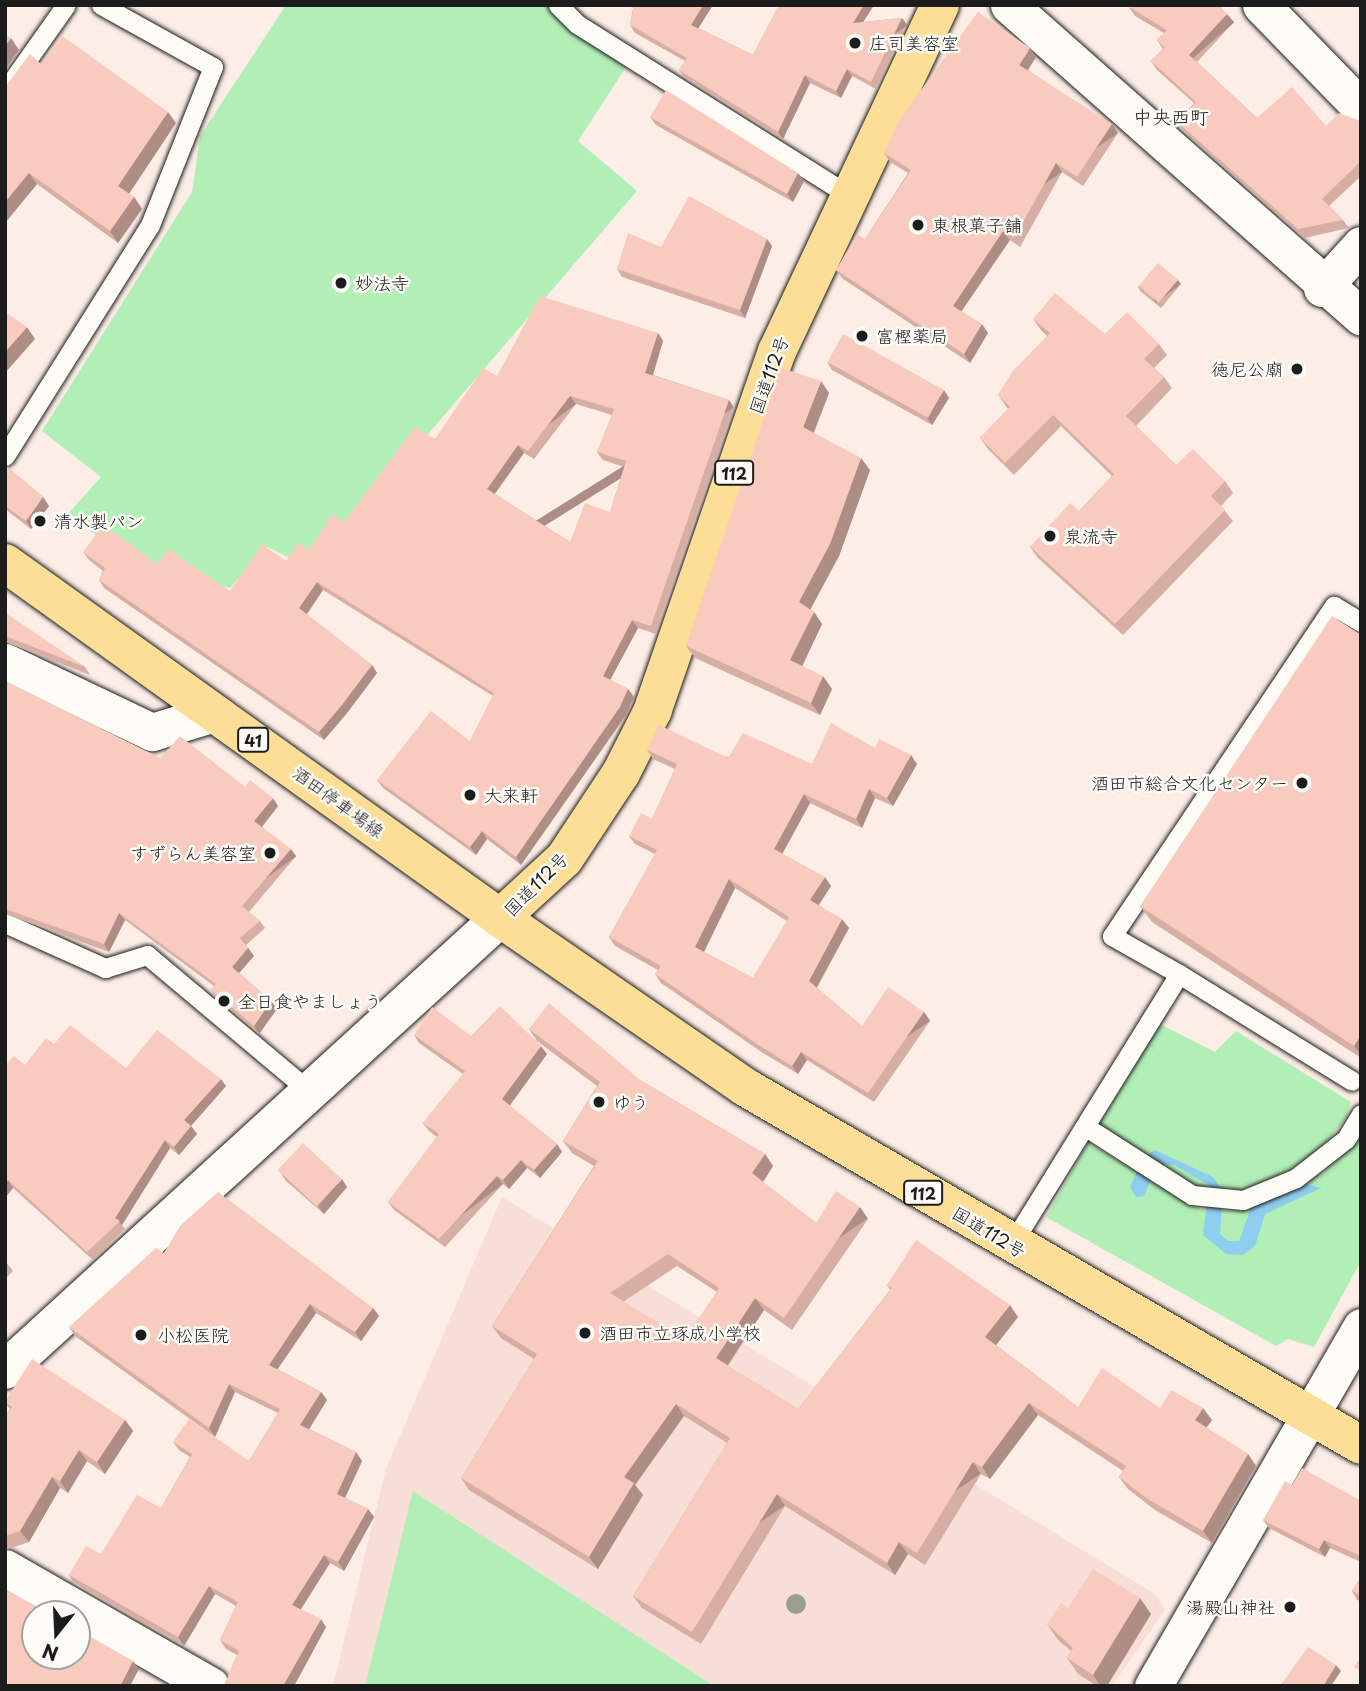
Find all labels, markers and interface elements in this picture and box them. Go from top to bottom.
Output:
place label: 庄司美容室 [869,32,959,54]
marker: 庄司美容室 [847,35,863,51]
district label: 中央西町 [1133,106,1209,128]
place label: 東根菓子舗 [932,214,1022,236]
marker: 東根菓子舗 [910,217,926,233]
place label: 妙法寺 [355,272,409,294]
marker: 妙法寺 [333,275,349,291]
place label: 富樫薬局 [876,325,948,347]
marker: 富樫薬局 [854,328,870,344]
street label: 国道112号 [745,333,793,417]
place label: 徳尼公廟 [1211,358,1283,380]
marker: 徳尼公廟 [1289,361,1305,377]
road number: 112 [713,460,755,486]
place label: 清水製パン [54,510,144,532]
marker: 清水製パン [32,513,48,529]
place label: 泉流寺 [1064,525,1118,547]
marker: 泉流寺 [1042,528,1058,544]
road number: 41 [236,727,270,752]
street label: 酒田停車場線 [288,762,388,842]
place label: 酒田市総合文化センター [1090,772,1288,794]
marker: 酒田市総合文化センター [1294,775,1310,791]
place label: 大来軒 [484,784,538,806]
marker: 大来軒 [462,787,478,803]
place label: すずらん美容室 [130,842,256,864]
marker: すずらん美容室 [262,845,278,861]
street label: 国道112号 [499,847,573,921]
place label: 全日食やましょう [238,990,382,1012]
marker: 全日食やましょう [216,993,232,1009]
place label: ゆう [613,1091,649,1113]
marker: ゆう [591,1094,607,1110]
road number: 112 [902,1180,944,1205]
street label: 国道112号 [948,1202,1030,1262]
place label: 酒田市立琢成小学校 [599,1322,761,1344]
place label: 小松医院 [157,1324,229,1346]
marker: 小松医院 [131,1325,151,1345]
marker: 酒田市立琢成小学校 [577,1325,593,1341]
place label: 湯殿山神社 [1186,1596,1276,1618]
marker: 湯殿山神社 [1282,1599,1298,1615]
north arrow [21,1600,91,1670]
text: N [39,1637,62,1669]

